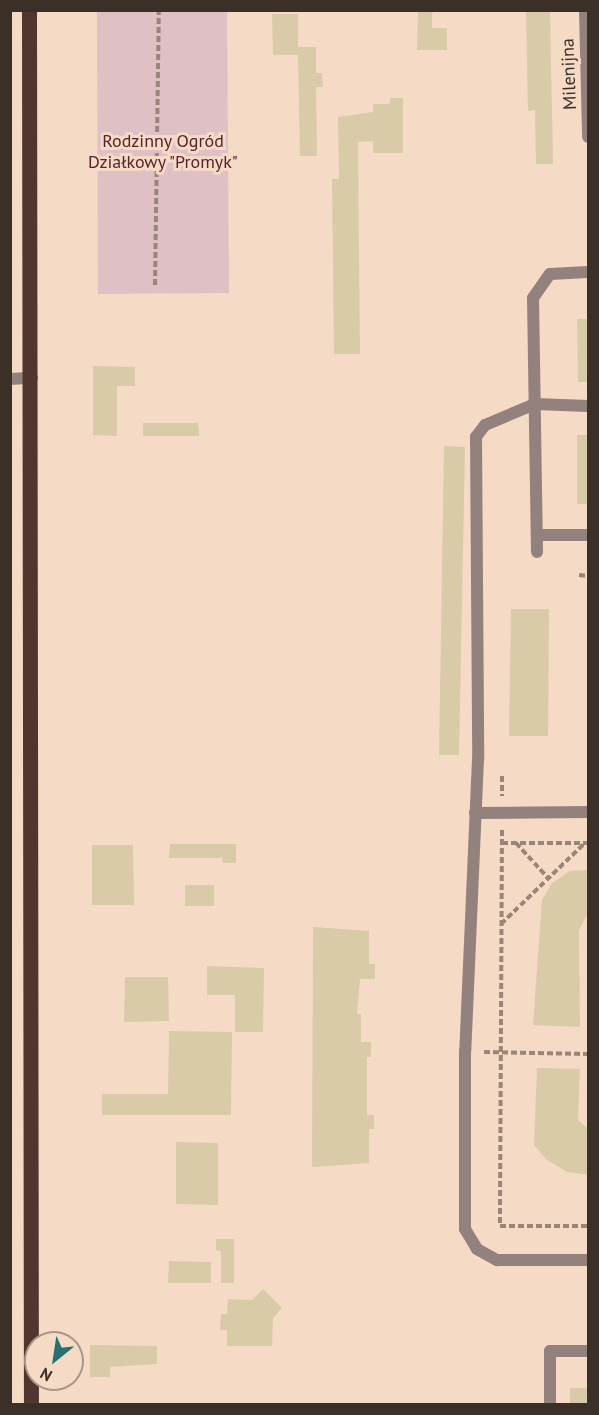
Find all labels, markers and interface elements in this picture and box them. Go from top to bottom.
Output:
street label: Milenijna [557,38,581,110]
park label: Rodzinny Ogród Działkowy "Promyk" [87,131,239,174]
north arrow [24,1331,84,1391]
text: N [36,1364,56,1386]

